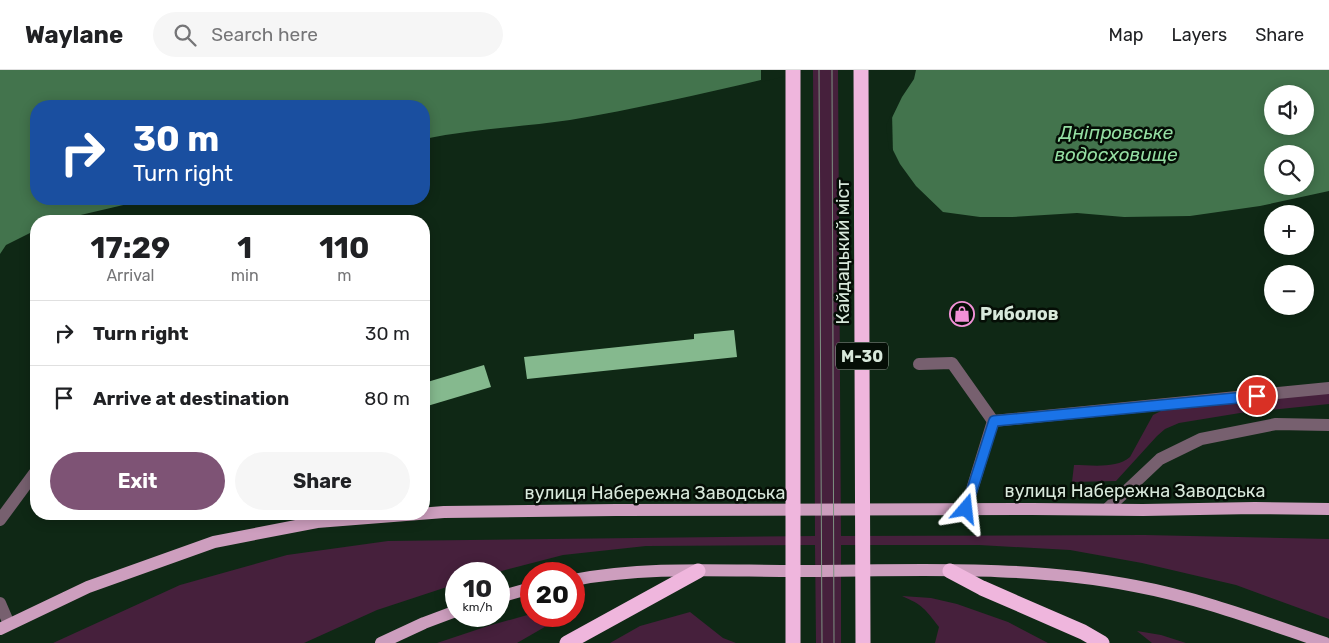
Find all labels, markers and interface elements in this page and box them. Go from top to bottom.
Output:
search box [153,12,503,57]
text: Waylane [25,21,123,49]
icon: search [171,21,199,49]
text: Search here [211,23,318,46]
text: Map [1109,24,1144,46]
text: Layers [1172,24,1227,46]
text: Share [1255,24,1304,46]
map controls [1264,85,1314,315]
button: sound [1264,85,1314,135]
text: 30 m [133,118,219,160]
icon: right [50,120,115,185]
water label: Дніпровське водосховище [1054,121,1178,166]
button: search [1264,145,1314,195]
text: Turn right [133,160,233,187]
street label: Кайдацький міст [832,179,854,325]
button: + [1264,205,1314,255]
text: 17:29 [91,230,170,266]
text: 1 [237,230,252,266]
text: 110 [319,230,369,266]
button: − [1264,265,1314,315]
text: Arrival [106,266,154,285]
text: min [231,266,259,285]
text: m [337,266,351,285]
shop icon: Риболов [949,301,975,327]
place label: Риболов [980,303,1059,325]
icon: right [50,319,78,347]
text: Turn right [93,322,188,345]
text: 30 m [365,322,410,345]
road number: М-30 [836,342,888,370]
pin [1236,375,1278,417]
icon: arrive [1243,382,1271,410]
icon: arrive [50,384,78,412]
text: Arrive at destination [93,387,289,410]
text: 80 m [364,387,410,410]
button: Exit [50,452,225,510]
button: Share [235,452,410,510]
street label: вулиця Набережна Заводська [1005,480,1265,502]
street label: вулиця Набережна Заводська [525,482,785,504]
position arrow [939,482,991,534]
speed limit sign: 20 [520,562,585,627]
text: 10 [463,574,492,603]
text: km/h [463,600,492,614]

